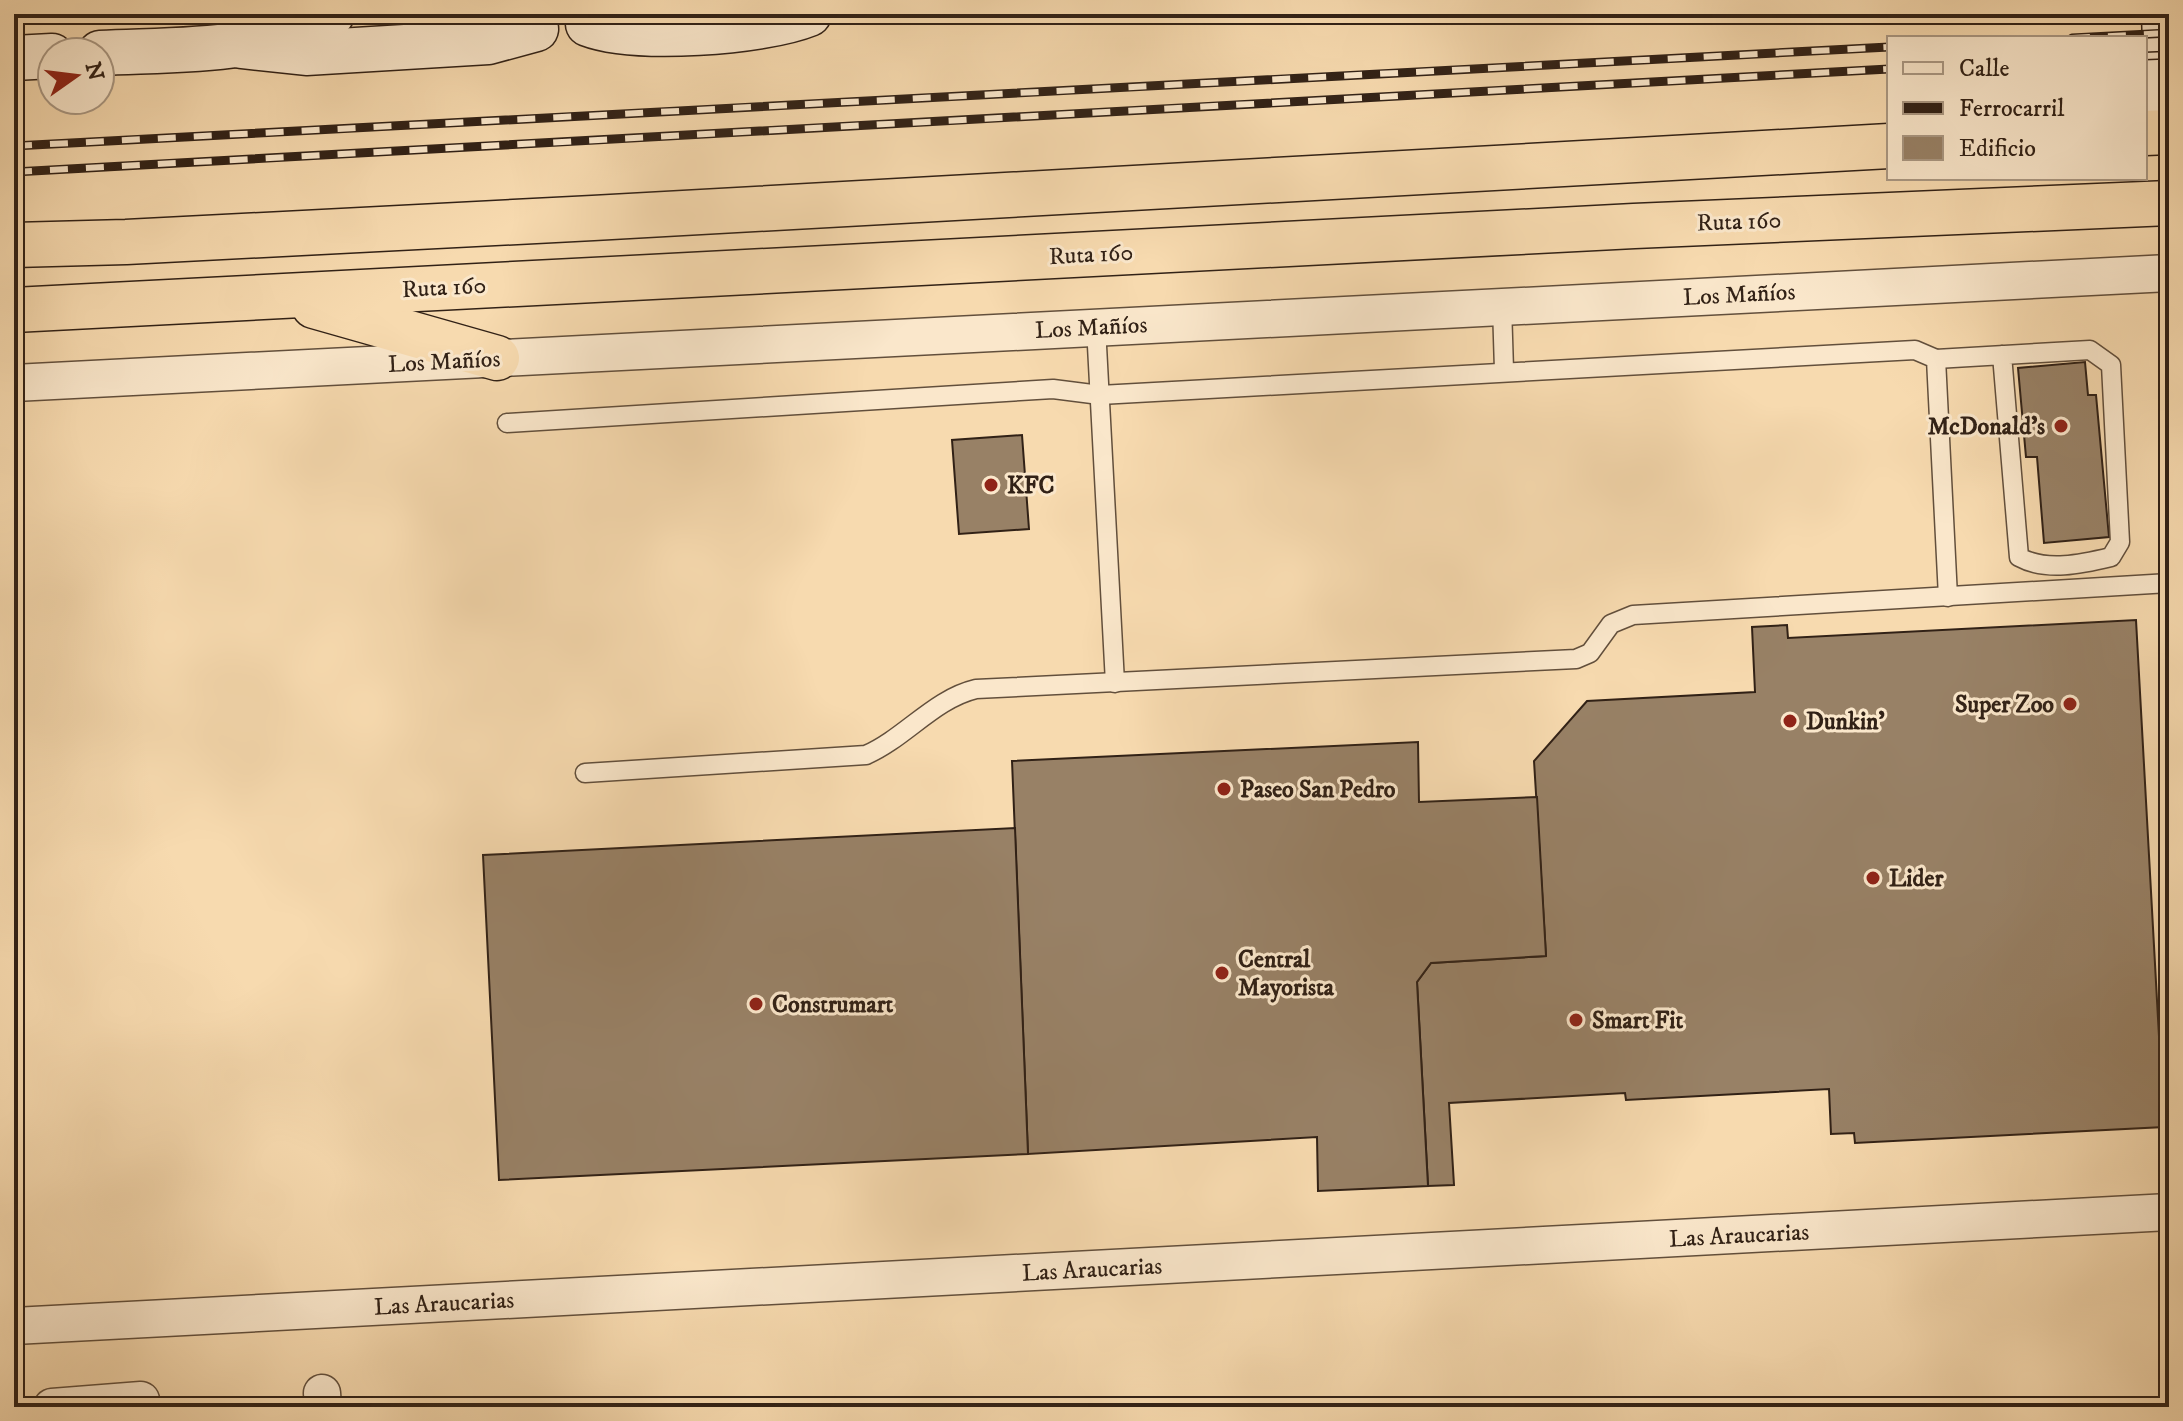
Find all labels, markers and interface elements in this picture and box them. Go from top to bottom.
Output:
north arrow [36,36,116,116]
legend [1887,36,2147,180]
text: Calle [1959,54,2009,84]
text: N [79,59,109,84]
text: Ferrocarril [1959,94,2065,124]
text: Edificio [1959,134,2036,164]
street label: Ruta 160 [1696,206,1782,238]
street label: Ruta 160 [1048,238,1134,272]
street label: Ruta 160 [401,271,487,305]
street label: Los Mañíos [1682,277,1796,313]
street label: Los Mañíos [1034,310,1148,346]
street label: Los Mañíos [387,344,501,380]
place label: McDonald's [1928,412,2045,442]
marker: McDonald's [2052,417,2070,435]
place label: KFC [1007,471,1055,501]
marker: KFC [982,476,1000,494]
place label: Super Zoo [1955,690,2054,720]
marker: Super Zoo [2061,695,2079,713]
place label: Dunkin' [1806,707,1885,737]
marker: Dunkin' [1781,712,1799,730]
place label: Paseo San Pedro [1240,775,1396,805]
marker: Paseo San Pedro [1215,780,1233,798]
place label: Lider [1889,864,1944,894]
marker: Lider [1864,869,1882,887]
place label: Central Mayorista [1238,945,1335,1003]
marker: Central Mayorista [1213,964,1231,982]
place label: Construmart [772,990,894,1020]
marker: Construmart [747,995,765,1013]
place label: Smart Fit [1592,1006,1683,1036]
marker: Smart Fit [1567,1011,1585,1029]
street label: Las Araucarias [1668,1217,1810,1255]
street label: Las Araucarias [1021,1251,1163,1289]
street label: Las Araucarias [373,1285,515,1323]

